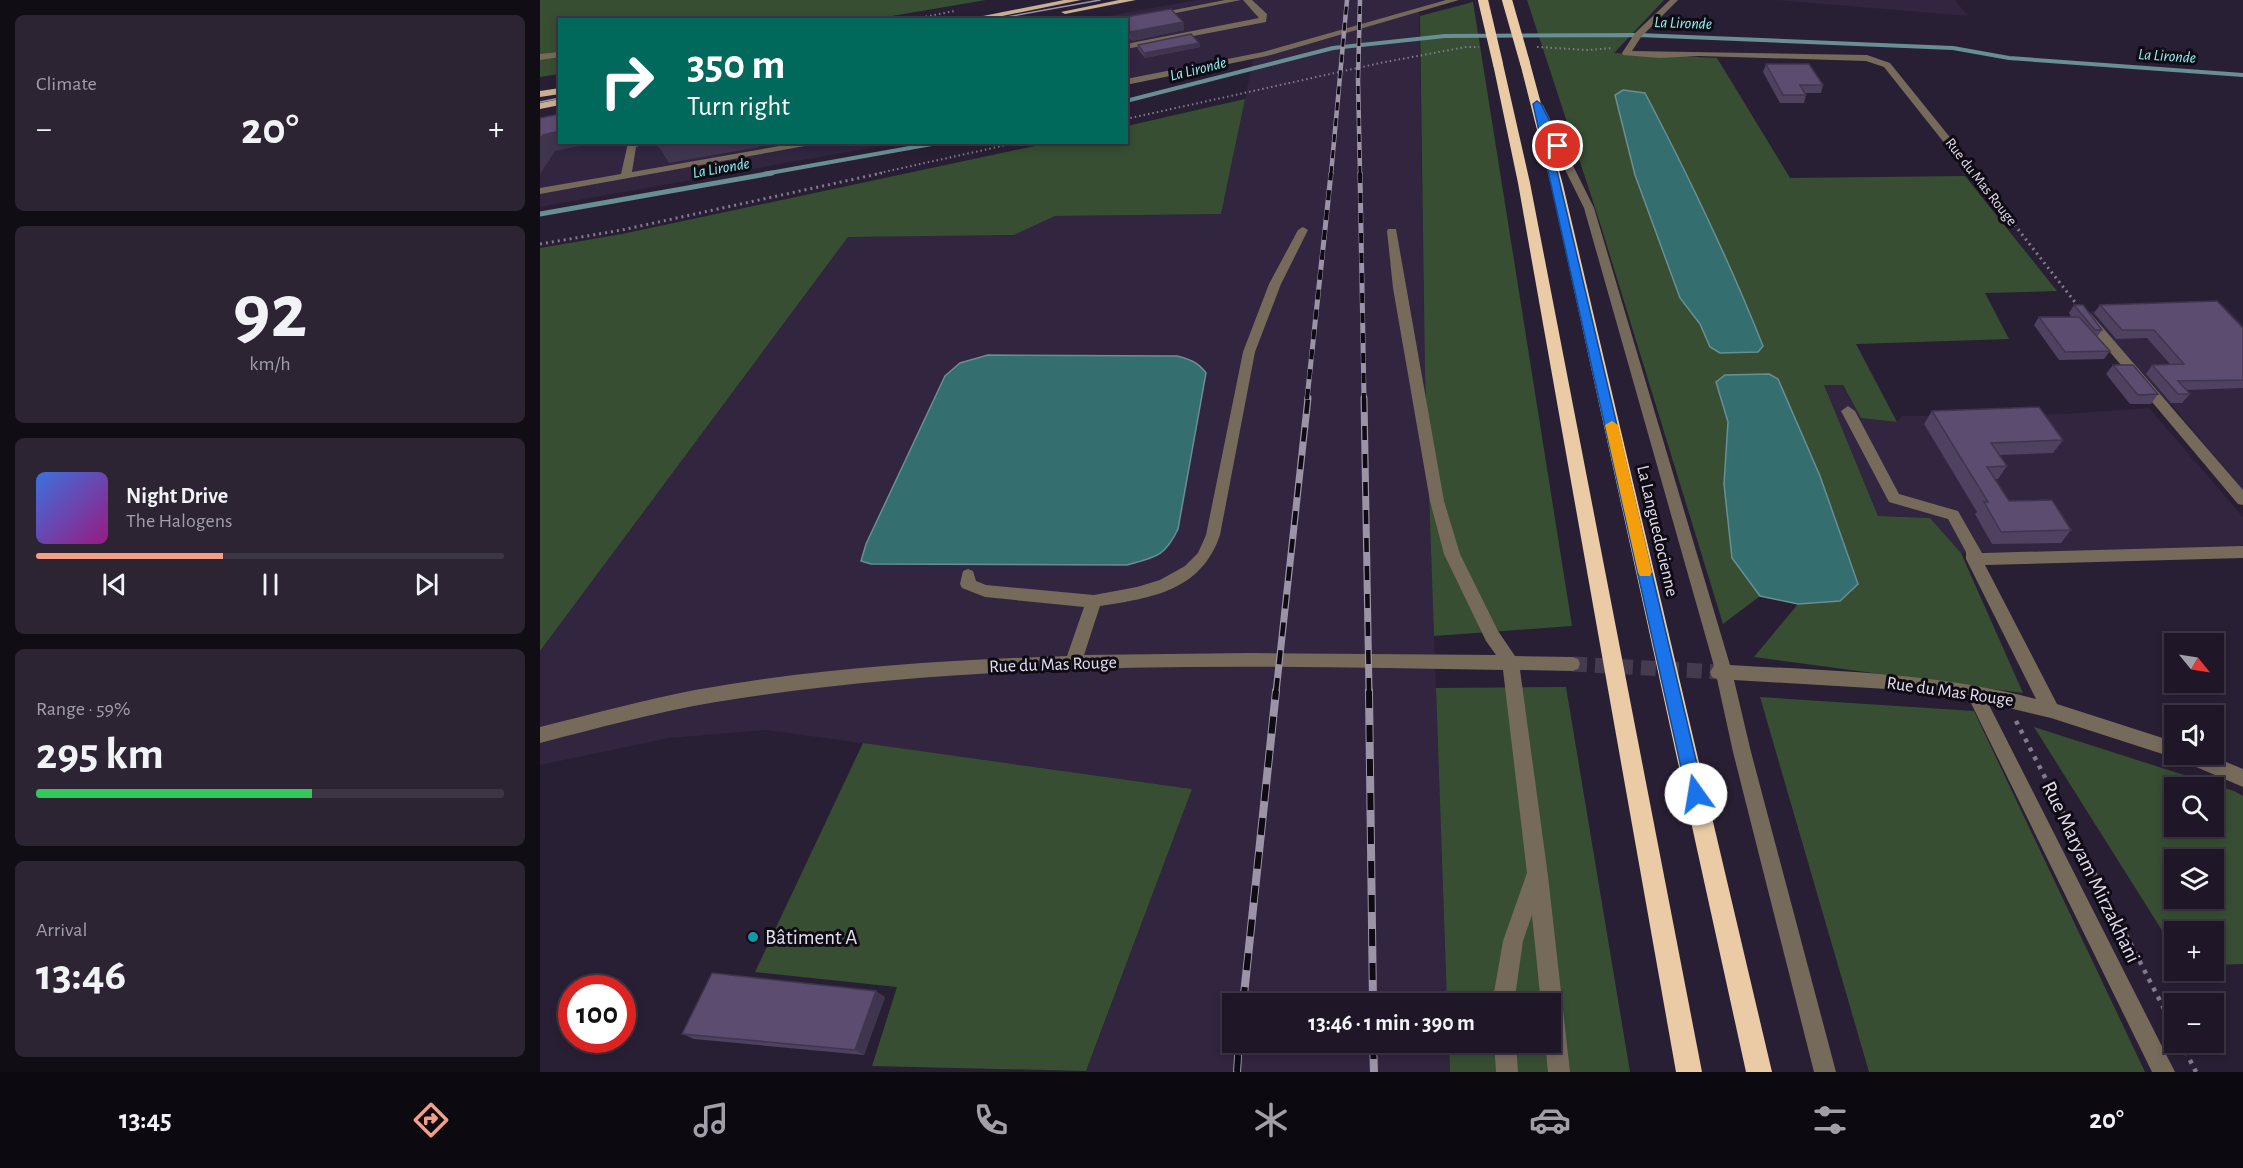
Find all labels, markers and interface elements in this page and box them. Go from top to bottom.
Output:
water label: La Lironde [1654,14,1712,32]
icon: right [588,42,666,120]
text: 350 m [687,44,785,86]
water label: La Lironde [2138,46,2196,66]
water label: La Lironde [1168,54,1228,84]
text: Climate [36,74,97,94]
text: Turn right [687,93,790,120]
text: 20° [241,107,299,152]
text: − [36,113,52,146]
text: + [488,113,504,146]
pin [1532,120,1583,171]
icon: arrive [1541,129,1574,162]
street label: Rue du Mas Rouge [1942,135,2020,229]
water label: La Lironde [691,155,751,181]
text: 92 [233,274,307,352]
text: km/h [249,354,291,374]
street label: La Languedocienne [1633,464,1681,598]
text: Night Drive [126,485,228,507]
text: The Halogens [126,511,232,531]
icon: previous [98,568,131,601]
icon: pause [254,568,287,601]
icon: next [410,568,443,601]
north arrow [2164,633,2224,693]
map controls [2164,633,2224,1053]
street label: Rue du Mas Rouge [989,654,1117,676]
street label: Rue du Mas Rouge [1885,674,2015,710]
text: Range · 59% [36,699,130,719]
button: sound [2164,705,2224,765]
text: 295 km [36,732,164,777]
position arrow [1664,762,1728,826]
button: search [2164,777,2224,837]
street label: Rue Maryam Mirzakhani [2038,778,2144,966]
button: layers [2164,849,2224,909]
text: Arrival [36,920,87,940]
button: + [2164,921,2224,981]
place label: Bâtiment A [765,927,857,948]
marker: Bâtiment A [746,930,760,944]
text: 13:46 [36,953,126,998]
speed limit sign: 100 [558,975,636,1053]
button: − [2164,993,2224,1053]
text: 13:46 · 1 min · 390 m [1308,1012,1475,1034]
icon: directions [410,1099,452,1141]
icon: music [690,1099,732,1141]
icon: phone [970,1099,1012,1141]
icon: climate [1250,1099,1292,1141]
icon: car [1529,1099,1571,1141]
icon: filters [1809,1099,1851,1141]
text: 13:45 [119,1106,172,1133]
text: 20° [2089,1106,2124,1133]

